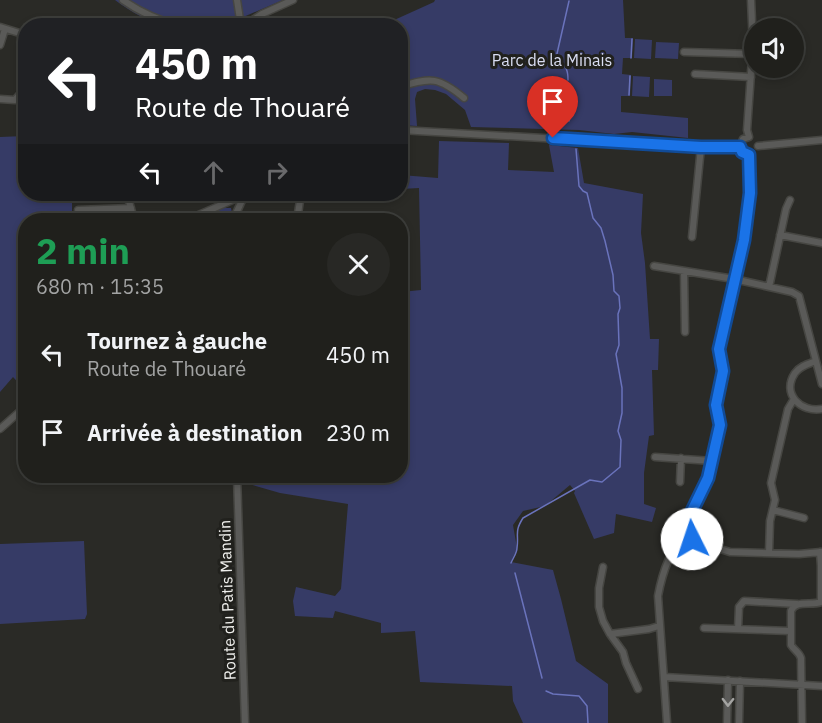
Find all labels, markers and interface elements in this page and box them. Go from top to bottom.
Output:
map controls [744,18,804,78]
button: sound [744,18,804,78]
text: 450 m [135,36,258,91]
icon: left [36,42,114,120]
park label: Parc de la Minais [492,50,612,70]
pin [527,76,578,138]
icon: arrive [536,85,569,118]
text: Route de Thouaré [135,89,350,124]
icon: left [134,156,167,189]
icon: ahead [197,156,230,189]
icon: right [260,156,293,189]
text: 2 min [36,227,130,274]
button: close [327,233,390,296]
text: 680 m · 15:35 [36,273,164,300]
text: Tournez à gauche [87,326,267,355]
icon: left [36,338,69,371]
text: 450 m [326,340,390,369]
text: Route de Thouaré [87,355,246,382]
icon: arrive [36,416,69,449]
text: Arrivée à destination [87,418,303,447]
text: 230 m [326,418,390,447]
position arrow [660,507,724,571]
street label: Route du Patis Mandin [214,519,240,681]
one-way arrow [722,697,734,706]

